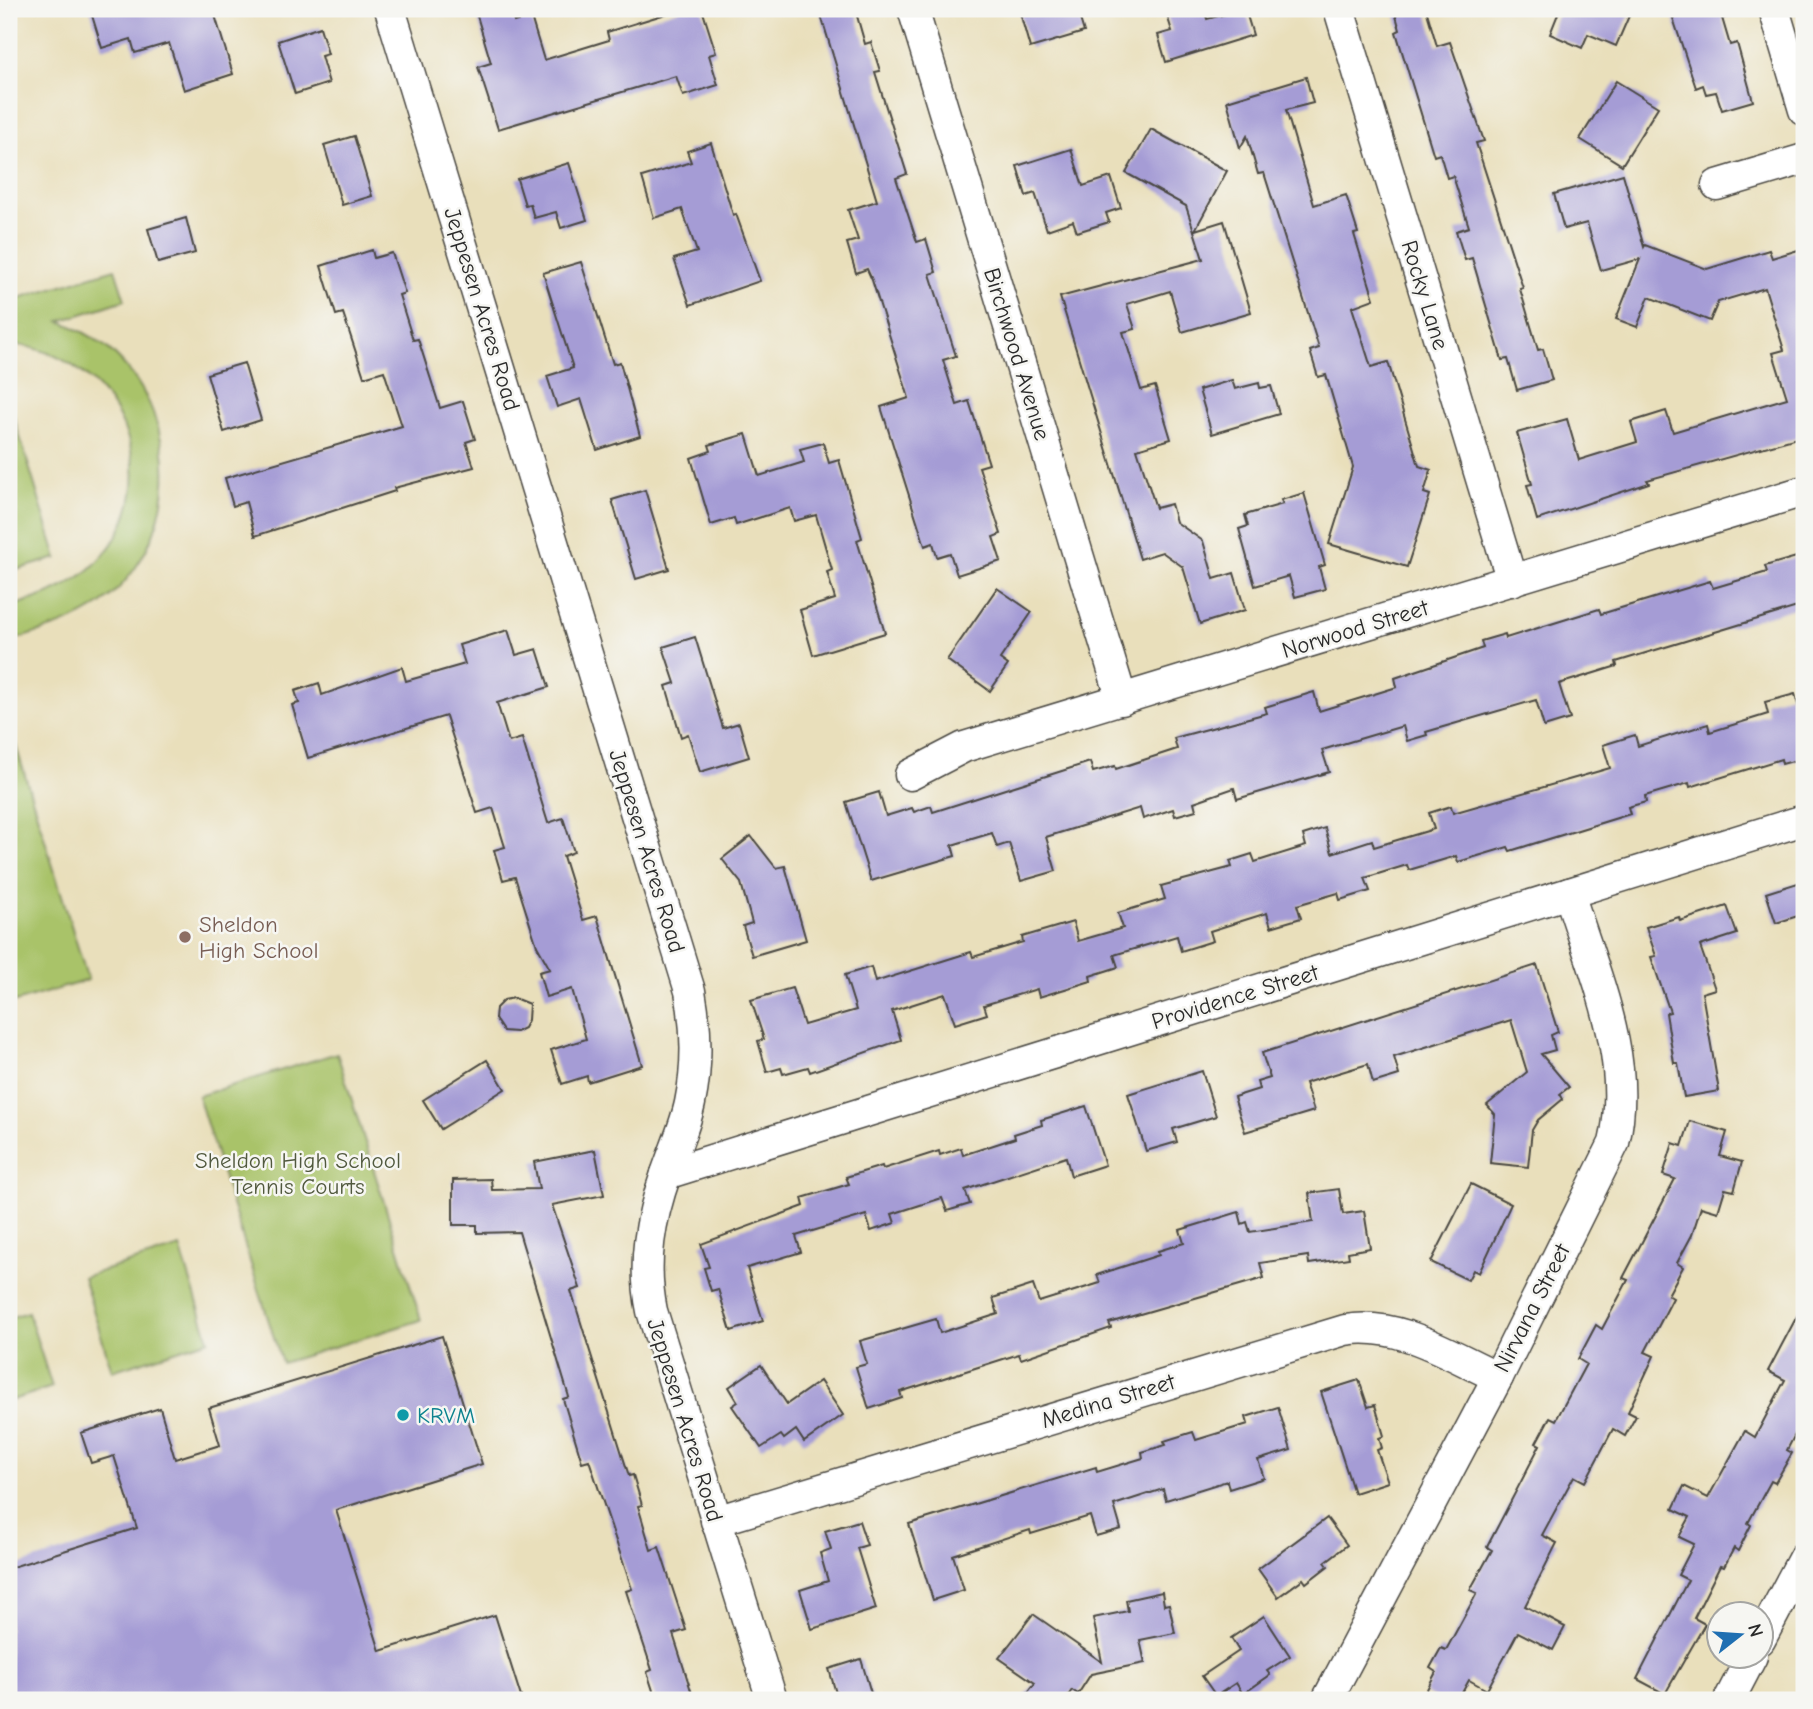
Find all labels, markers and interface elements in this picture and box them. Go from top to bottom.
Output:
street label: Jeppesen Acres Road [438,204,526,414]
street label: Rocky Lane [1396,237,1454,353]
street label: Birchwood Avenue [978,265,1056,443]
street label: Norwood Street [1279,594,1433,664]
street label: Jeppesen Acres Road [603,746,691,956]
place label: Sheldon High School [199,911,319,964]
marker: Sheldon High School [177,929,193,945]
street label: Providence Street [1148,958,1323,1035]
park label: Sheldon High School Tennis Courts [195,1147,401,1200]
street label: Nirvana Street [1488,1238,1577,1377]
street label: Jeppesen Acres Road [641,1315,729,1525]
street label: Medina Street [1038,1367,1179,1434]
place label: KRVM [417,1402,475,1429]
marker: KRVM [395,1407,411,1423]
north arrow [1704,1600,1774,1670]
text: N [1743,1621,1768,1639]

